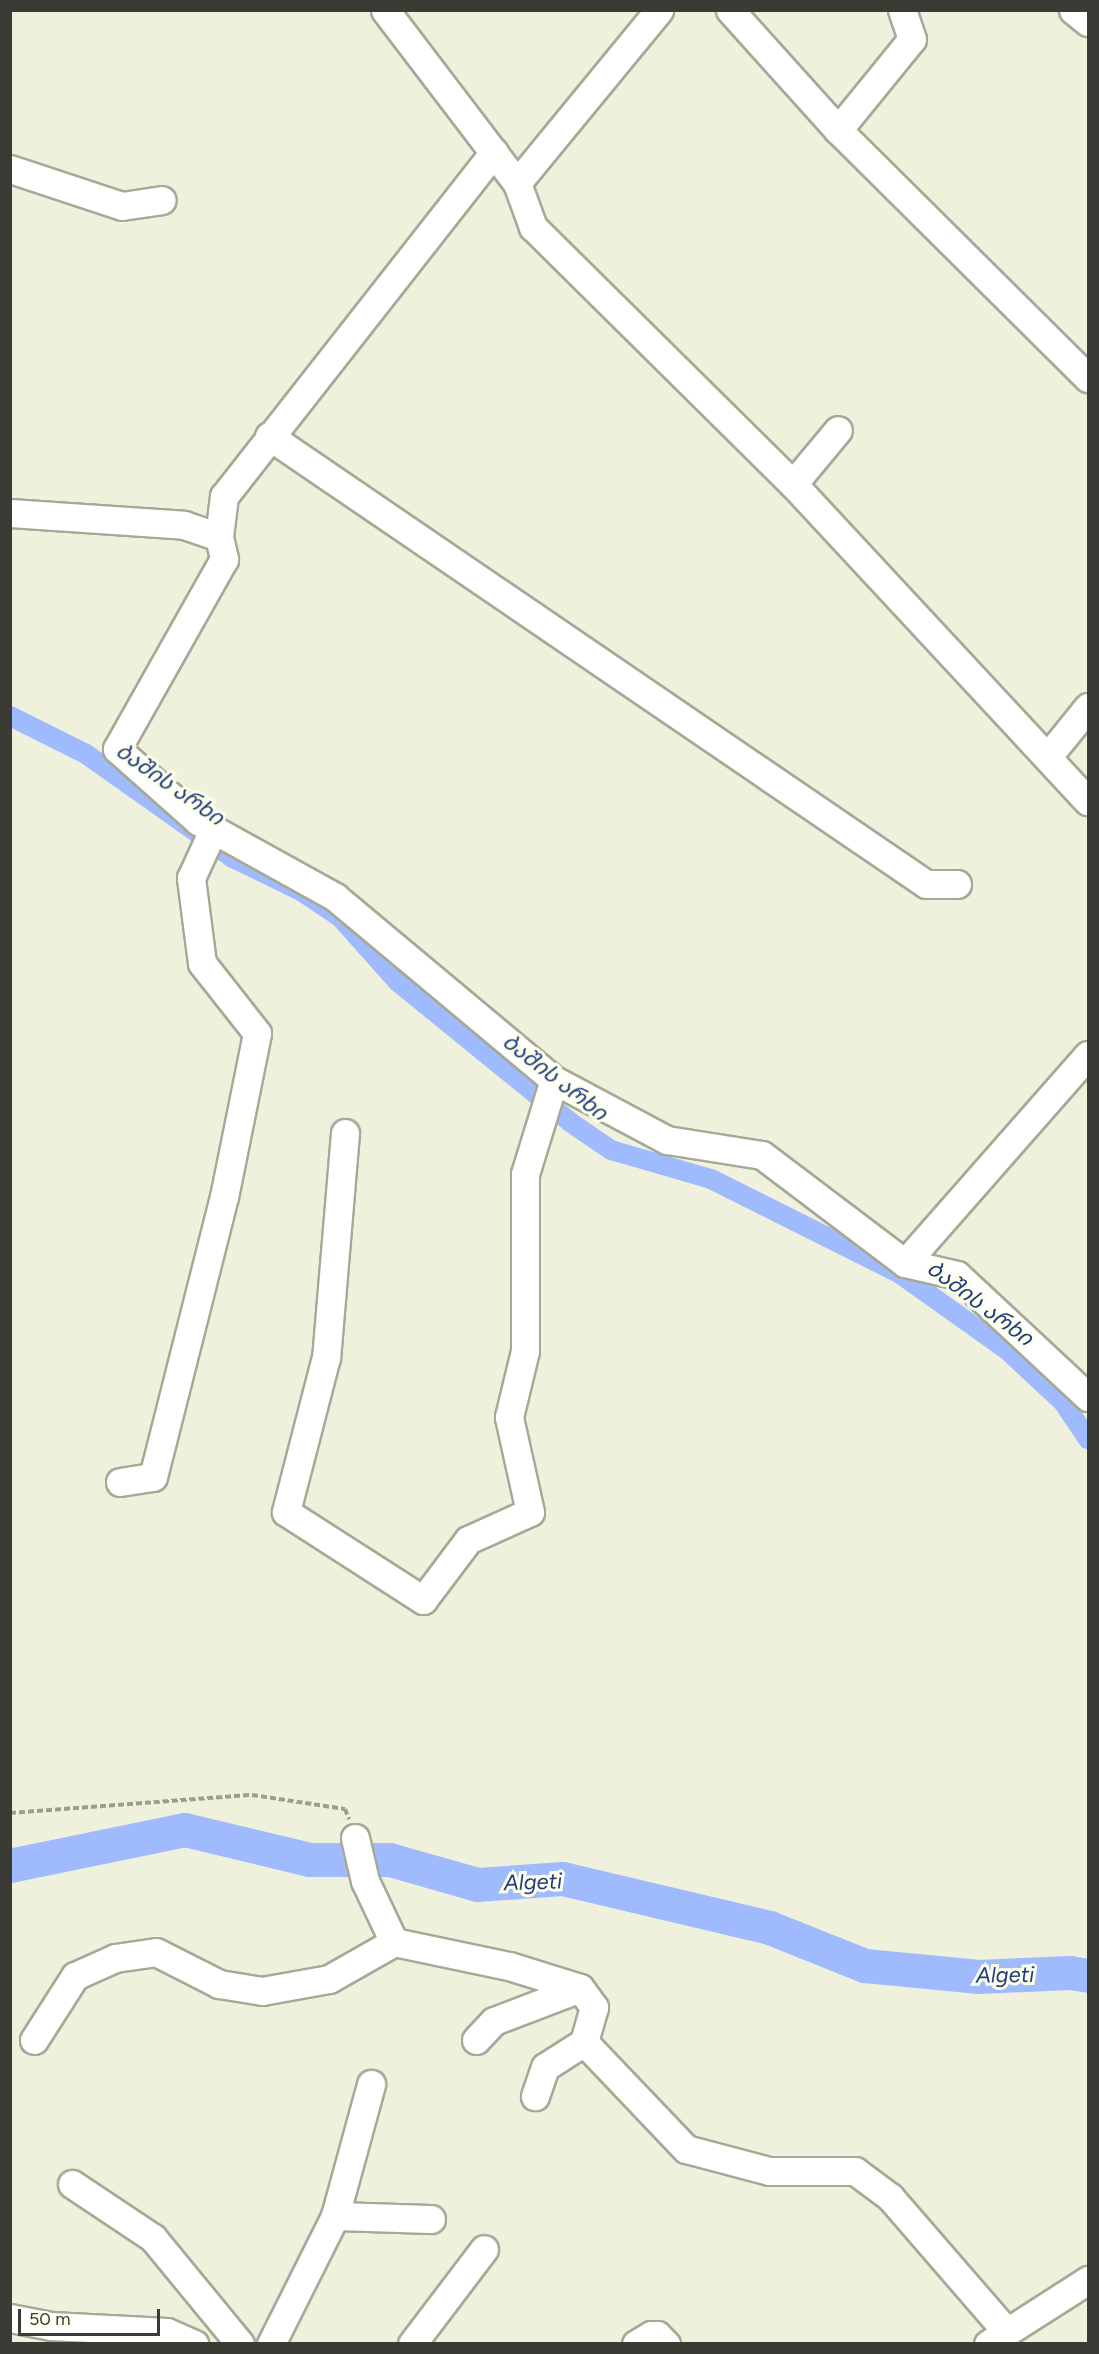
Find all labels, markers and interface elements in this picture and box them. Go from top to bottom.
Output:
water label: ბაშის არხი [111,737,229,831]
water label: ბაშის არხი [497,1028,613,1126]
water label: ბაშის არხი [922,1255,1038,1351]
water label: Algeti [503,1868,563,1896]
water label: Algeti [976,1961,1034,1989]
scale bar [21,2297,164,2335]
text: 50 m [29,2308,71,2330]

